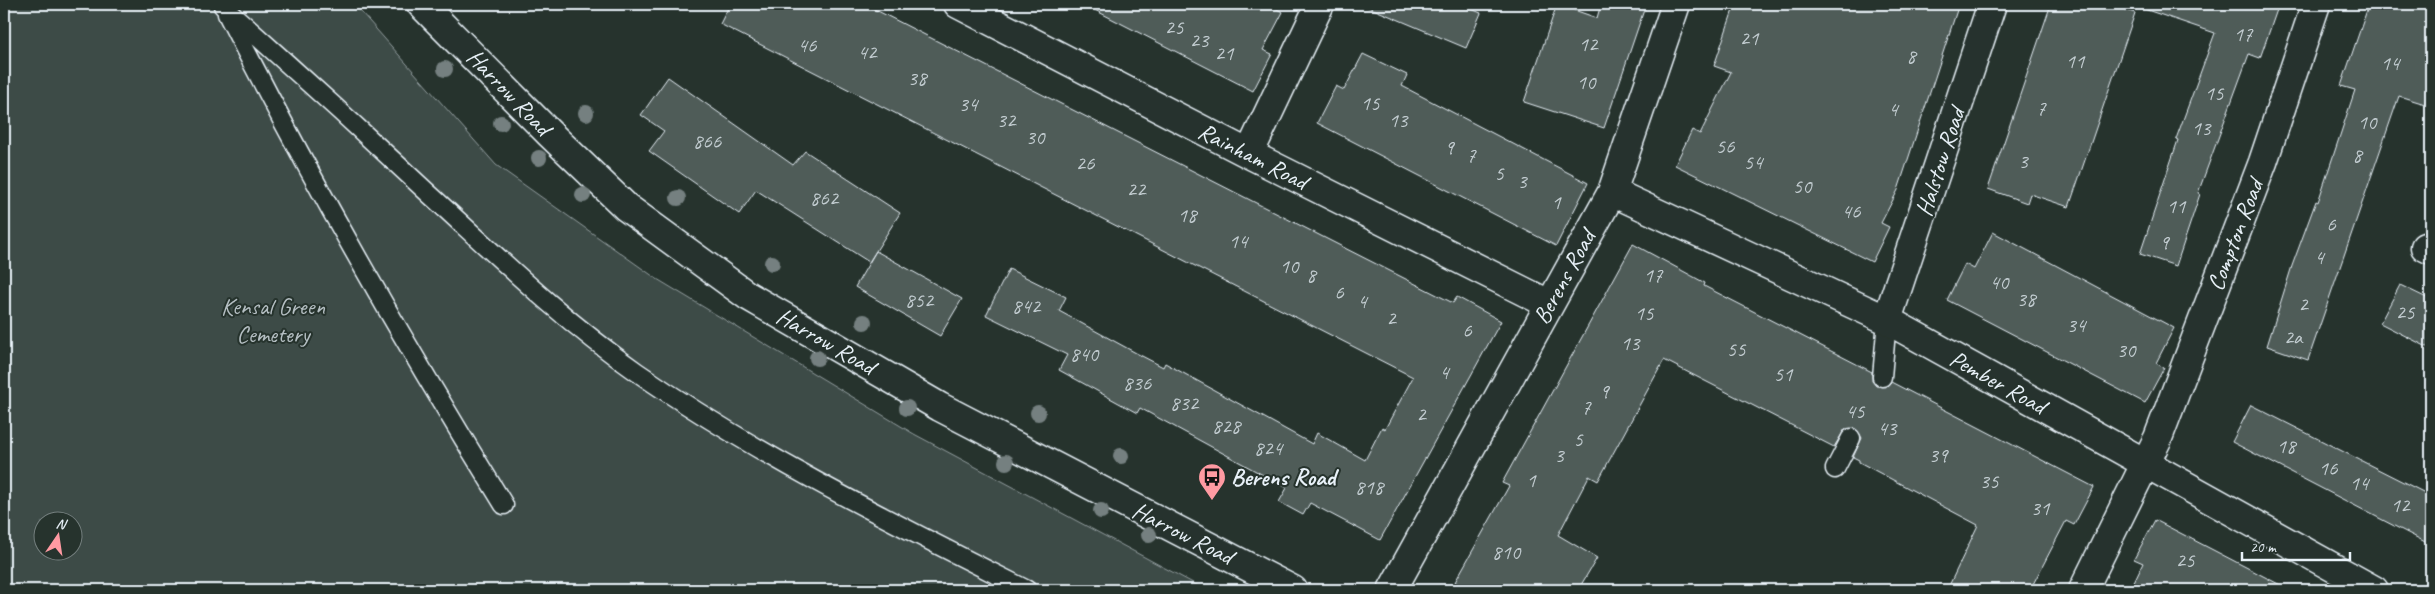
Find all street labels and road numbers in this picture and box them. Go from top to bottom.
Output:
street label: Harrow Road [460,42,560,144]
street label: Halstow Road [1908,101,1973,220]
street label: Rainham Road [1193,116,1316,198]
street label: Compton Road [2200,172,2271,295]
street label: Berens Road [1526,222,1604,329]
street label: Harrow Road [771,301,884,383]
street label: Pember Road [1945,343,2055,422]
street label: Harrow Road [1128,495,1242,573]

